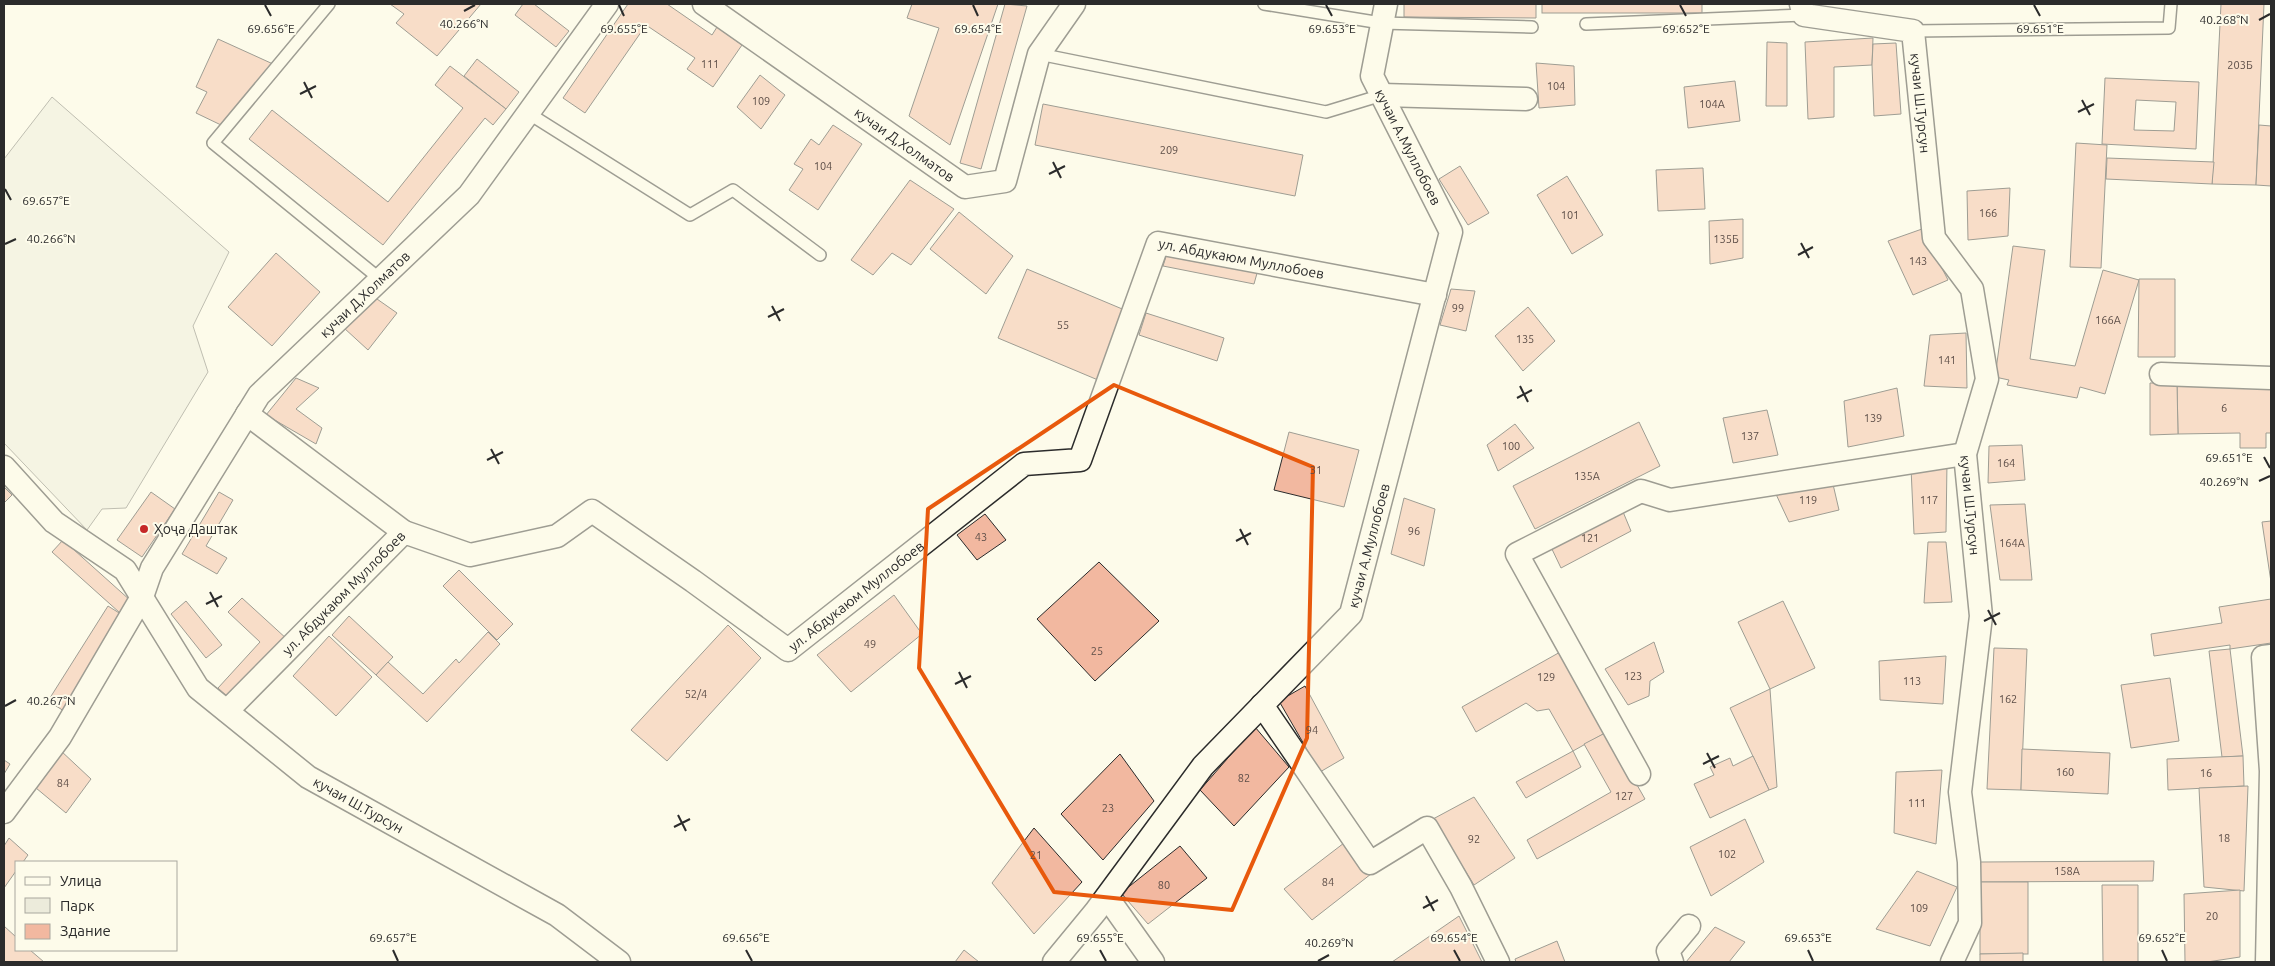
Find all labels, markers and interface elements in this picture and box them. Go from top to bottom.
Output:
text: 40.268°N [2199,13,2249,26]
text: 40.266°N [439,17,489,30]
text: 69.656°E [247,22,295,35]
text: 69.655°E [600,22,648,35]
text: 69.654°E [954,22,1002,35]
text: 69.653°E [1308,22,1356,35]
text: 69.652°E [1662,22,1710,35]
text: 69.651°E [2016,22,2064,35]
street label: кучаи Ш.Турсун [1907,52,1933,154]
house number: 111 [701,58,719,70]
house number: 203Б [2227,59,2253,71]
house number: 104 [1547,80,1565,92]
street label: кучаи А.Муллобоев [1372,86,1444,208]
house number: 109 [752,95,770,107]
house number: 104А [1699,98,1726,110]
street label: кучаи Д,Холматов [852,104,958,185]
house number: 209 [1160,144,1178,156]
house number: 104 [814,160,832,172]
text: 69.657°E [22,194,70,207]
house number: 166 [1979,207,1997,219]
house number: 101 [1561,209,1579,221]
text: 40.266°N [26,232,76,245]
house number: 135Б [1713,233,1739,245]
street label: ул. Абдукаюм Муллобоев [1157,235,1325,282]
street label: кучаи Д,Холматов [316,248,413,341]
house number: 143 [1909,255,1927,267]
house number: 99 [1452,302,1464,314]
house number: 166А [2095,314,2122,326]
house number: 55 [1057,319,1069,331]
house number: 135 [1516,333,1534,345]
house number: 141 [1938,354,1956,366]
house number: 6 [2221,402,2227,414]
house number: 139 [1864,412,1882,424]
house number: 137 [1741,430,1759,442]
house number: 100 [1502,440,1520,452]
text: 69.651°E [2205,451,2253,464]
street label: кучаи Ш.Турсун [1957,454,1983,556]
house number: 164 [1997,457,2015,469]
house number: 31 [1310,464,1322,476]
house number: 135А [1574,470,1601,482]
text: 40.269°N [2199,475,2249,488]
street label: кучаи А.Муллобоев [1345,482,1393,610]
house number: 119 [1799,494,1817,506]
house number: 117 [1920,494,1938,506]
place label: Ҳоҷа Даштак [154,521,238,537]
marker: Ҳоҷа Даштак [138,523,150,535]
house number: 96 [1408,525,1420,537]
street label: ул. Абдукаюм Муллобоев [279,528,408,658]
house number: 43 [975,531,987,543]
house number: 121 [1581,532,1599,544]
house number: 164А [1999,537,2026,549]
street label: ул. Абдукаюм Муллобоев [785,538,927,654]
house number: 49 [864,638,876,650]
house number: 25 [1091,645,1103,657]
house number: 123 [1624,670,1642,682]
house number: 129 [1537,671,1555,683]
house number: 113 [1903,675,1921,687]
house number: 52/4 [685,688,707,700]
house number: 162 [1999,693,2017,705]
text: 40.267°N [26,694,76,707]
house number: 94 [1306,724,1318,736]
house number: 160 [2056,766,2074,778]
house number: 16 [2200,767,2212,779]
house number: 82 [1238,772,1250,784]
street label: кучаи Ш.Турсун [311,774,406,836]
house number: 84 [57,777,69,789]
house number: 127 [1615,790,1633,802]
house number: 111 [1908,797,1926,809]
house number: 23 [1102,802,1114,814]
house number: 18 [2218,832,2230,844]
house number: 92 [1468,833,1480,845]
house number: 102 [1718,848,1736,860]
house number: 21 [1030,849,1042,861]
legend [15,861,178,951]
house number: 158А [2054,865,2081,877]
text: Улица [60,872,102,889]
house number: 84 [1322,876,1334,888]
house number: 80 [1158,879,1170,891]
text: Парк [60,897,95,914]
house number: 109 [1910,902,1928,914]
house number: 20 [2206,910,2218,922]
text: Здание [60,922,111,939]
text: 69.657°E [369,931,417,944]
text: 69.656°E [722,931,770,944]
text: 69.655°E [1076,931,1124,944]
text: 69.654°E [1430,931,1478,944]
text: 69.653°E [1784,931,1832,944]
text: 69.652°E [2138,931,2186,944]
text: 40.269°N [1304,936,1354,949]

